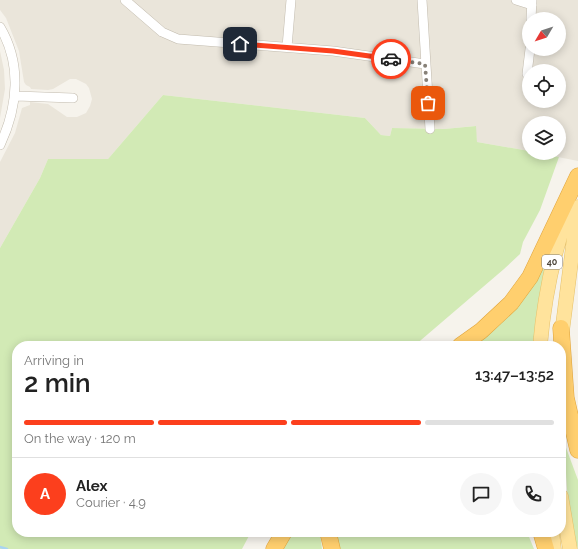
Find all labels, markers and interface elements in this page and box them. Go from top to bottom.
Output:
north arrow [522,12,566,56]
map controls [522,12,566,160]
pin [223,27,257,61]
icon: home [229,33,251,55]
courier [371,39,411,79]
icon: car [380,48,402,70]
button: locate [522,64,566,108]
pin [411,86,445,120]
icon: bag [417,92,439,114]
button: layers [522,116,566,160]
road number: 40 [542,255,562,269]
text: Arriving in [24,353,84,368]
text: 13:47–13:52 [475,366,554,384]
text: 2 min [24,368,91,398]
text: On the way · 120 m [24,431,136,446]
button: chat [460,473,502,515]
button: phone [512,473,554,515]
text: Alex [76,477,107,495]
text: A [40,485,50,503]
text: Courier · 4.9 [76,495,146,510]

